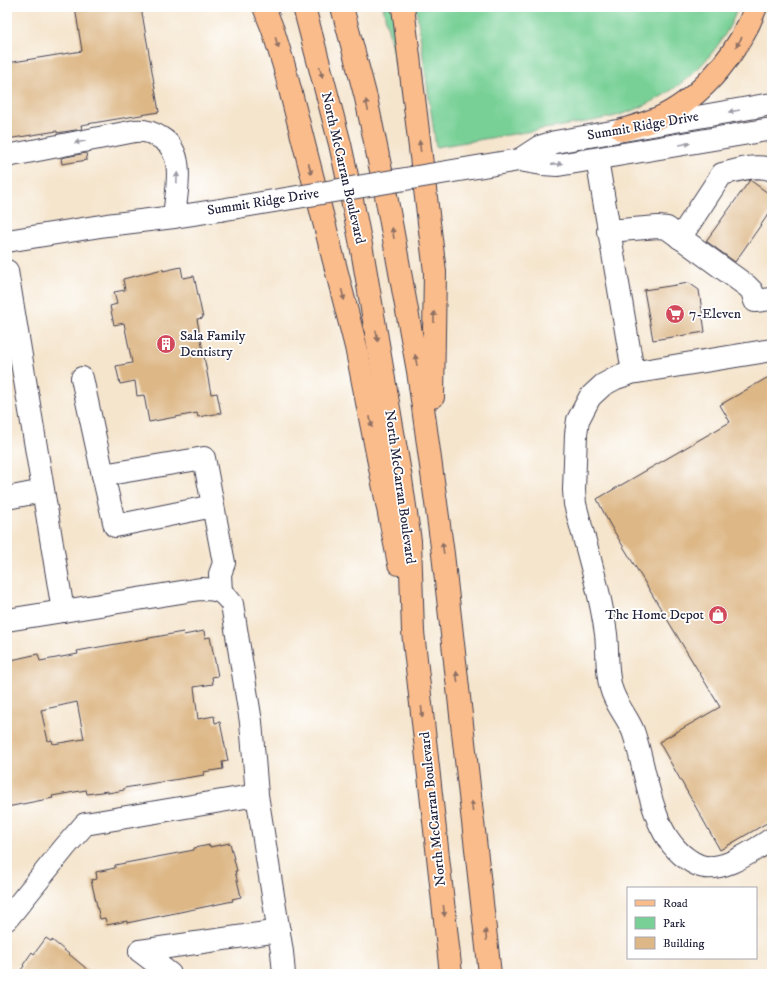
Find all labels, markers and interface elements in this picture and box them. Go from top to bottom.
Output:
one-way arrow [735,37,743,47]
one-way arrow [274,38,280,50]
one-way arrow [318,66,324,78]
street label: North McCarran Boulevard [317,90,369,246]
one-way arrow [364,99,370,111]
street label: Summit Ridge Drive [586,107,700,145]
one-way arrow [727,108,740,114]
one-way arrow [74,139,86,145]
one-way arrow [417,140,423,152]
one-way arrow [679,140,691,146]
one-way arrow [551,161,564,167]
one-way arrow [308,163,314,175]
one-way arrow [174,172,181,184]
street label: Summit Ridge Drive [206,184,320,220]
one-way arrow [390,226,396,239]
one-way arrow [340,289,346,301]
supermarket icon: 7-Eleven [664,303,686,325]
place label: 7-Eleven [689,305,742,323]
one-way arrow [431,310,437,323]
place label: Sala Family Dentistry [180,327,246,361]
one-way arrow [374,330,380,342]
building icon: Sala Family Dentistry [155,333,177,355]
one-way arrow [413,354,419,367]
street label: North McCarran Boulevard [380,409,420,565]
one-way arrow [368,416,374,428]
one-way arrow [439,542,446,554]
shop icon: The Home Depot [707,604,729,626]
place label: The Home Depot [605,606,705,624]
one-way arrow [454,671,460,683]
one-way arrow [419,706,426,718]
street label: North McCarran Boulevard [416,731,450,887]
one-way arrow [468,800,475,812]
legend [627,887,757,959]
text: Road [663,896,688,911]
one-way arrow [441,905,448,917]
text: Park [663,916,685,931]
one-way arrow [483,929,489,941]
text: Building [663,936,704,951]

